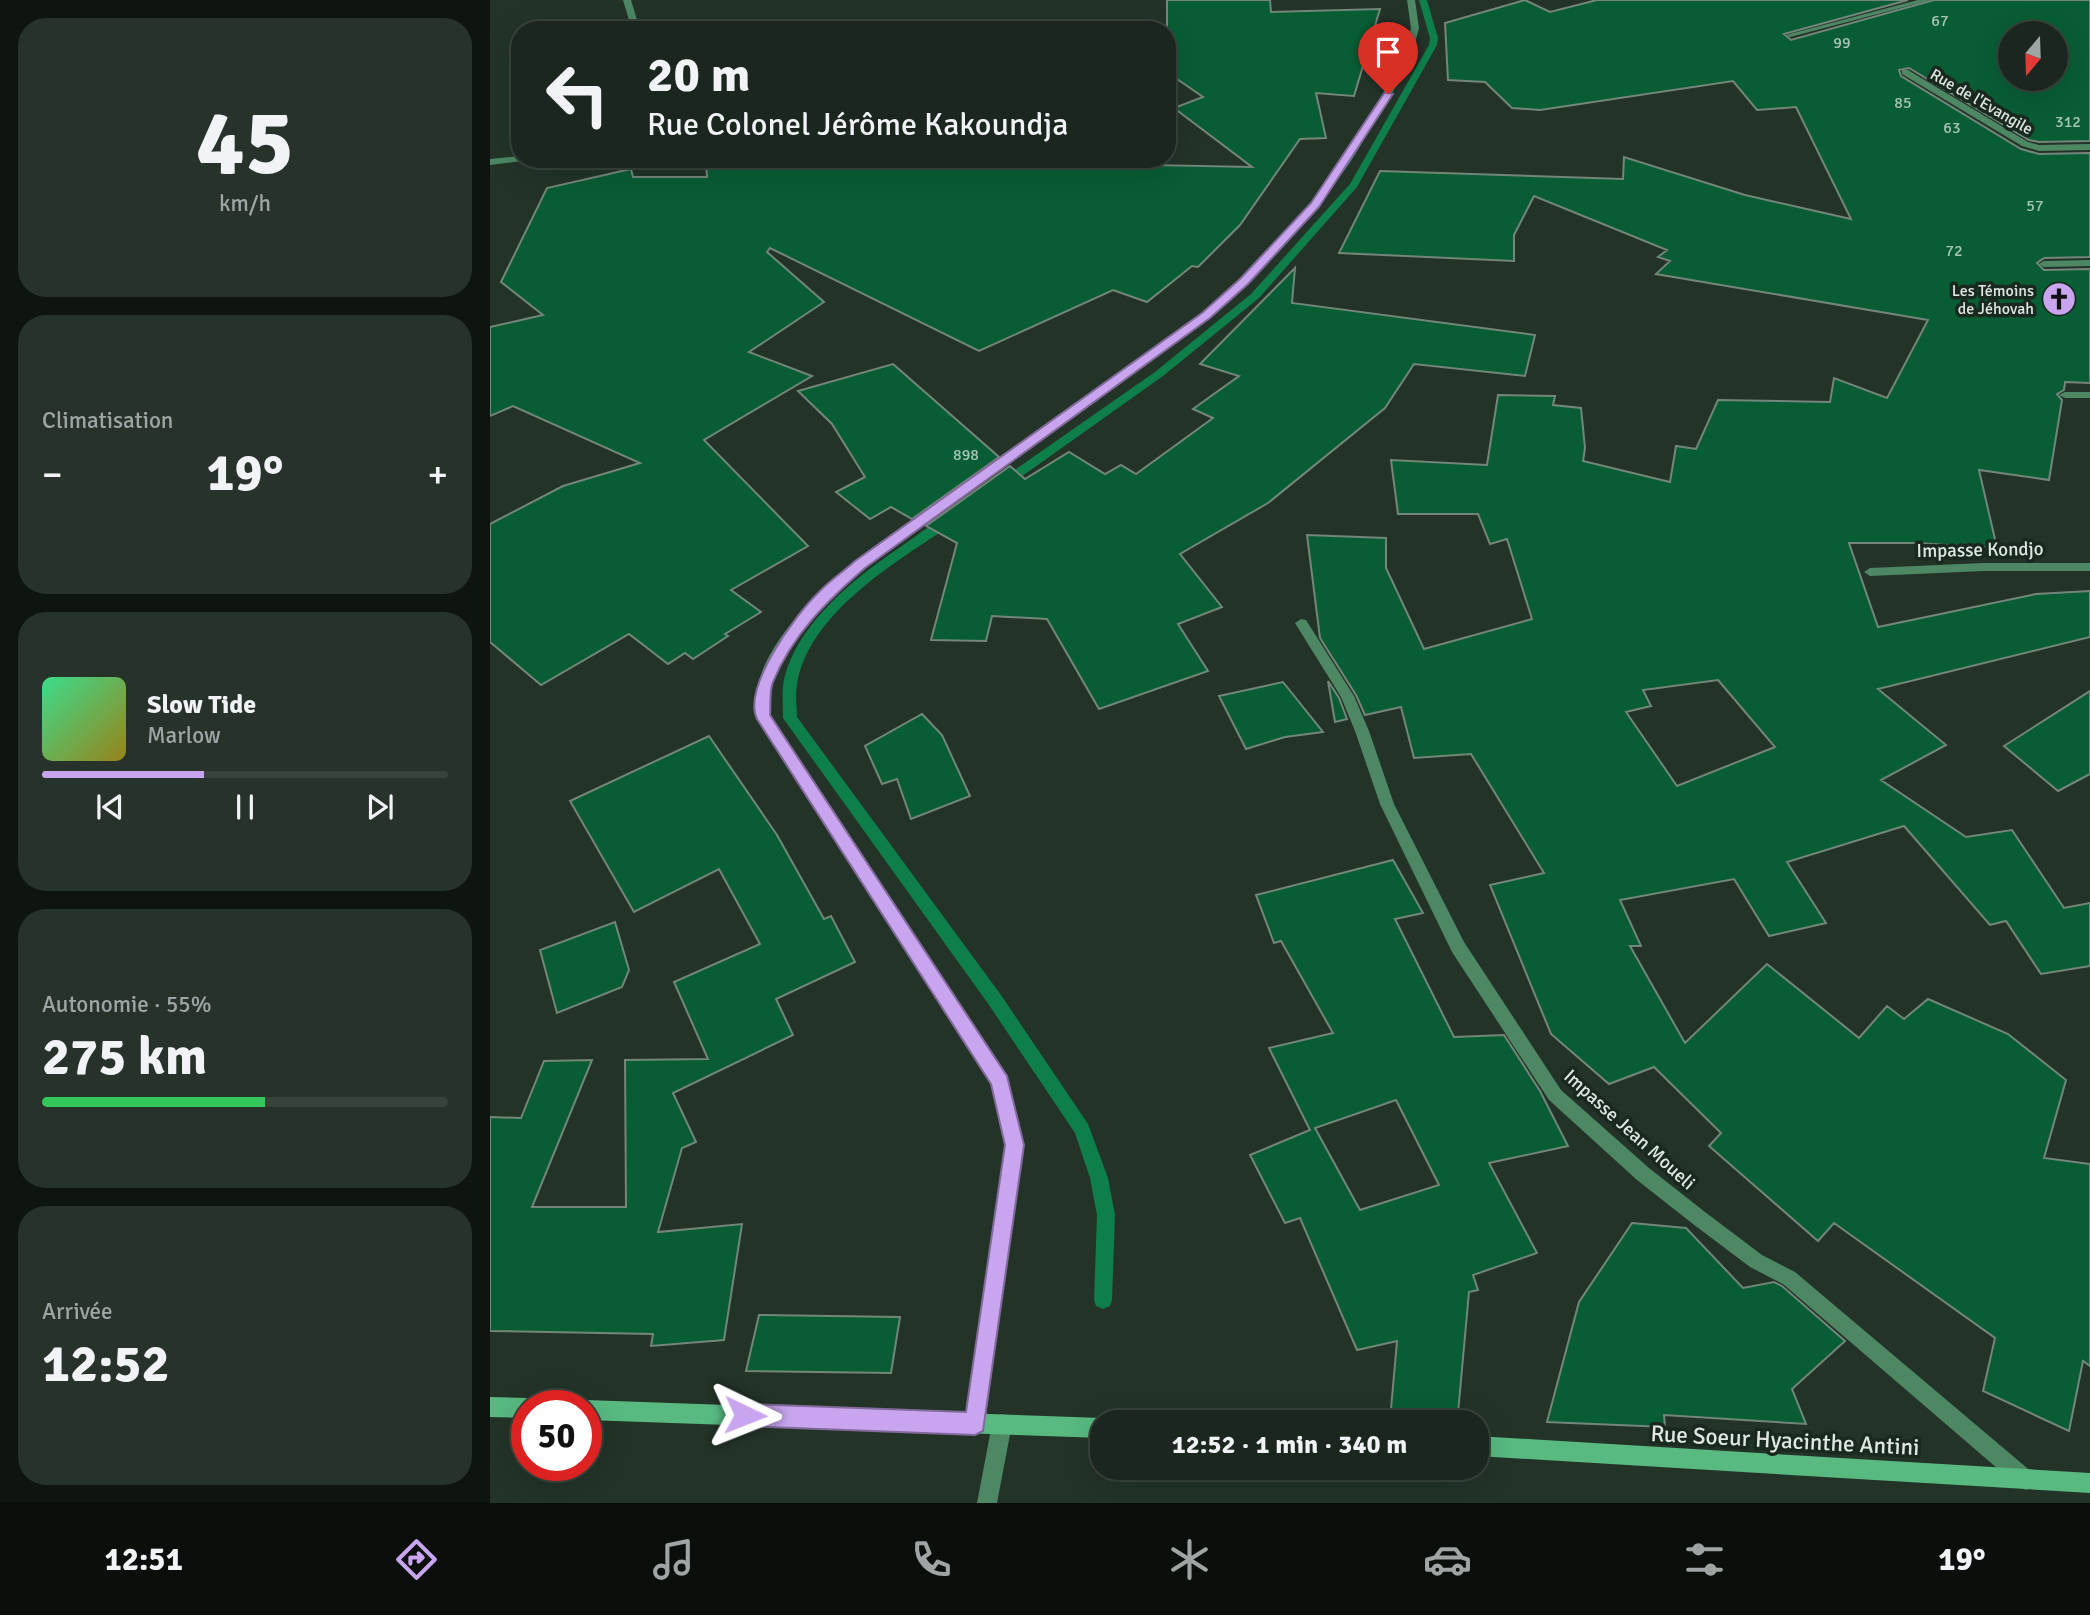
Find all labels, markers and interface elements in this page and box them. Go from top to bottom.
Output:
house number: 67 [1931,11,1949,31]
north arrow [1998,21,2068,91]
map controls [1998,21,2068,91]
pin [1358,22,1418,94]
icon: arrive [1369,33,1407,71]
house number: 99 [1833,33,1851,53]
text: 20 m [647,45,750,105]
icon: left [532,49,623,140]
street label: Rue de l'Evangile [1927,64,2036,139]
text: 45 [196,87,294,200]
house number: 85 [1894,93,1912,113]
text: Rue Colonel Jérôme Kakoundja [647,105,1068,144]
house number: 312 [2055,112,2081,132]
house number: 63 [1943,118,1961,138]
text: km/h [219,189,271,218]
house number: 57 [2026,196,2044,216]
house number: 72 [1945,241,1963,261]
church icon: Les Témoins de Jéhovah [2040,280,2078,318]
place label: Les Témoins de Jéhovah [1952,281,2034,319]
text: Climatisation [42,406,173,435]
text: 19° [207,441,283,505]
house number: 898 [953,445,979,465]
text: − [42,451,63,498]
text: + [427,451,448,498]
street label: Impasse Kondjo [1916,537,2044,563]
text: Slow Tide [147,689,256,721]
text: Marlow [147,721,221,750]
icon: previous [91,788,129,826]
icon: pause [226,788,264,826]
icon: next [361,788,399,826]
text: Autonomie · 55% [42,990,212,1019]
text: 275 km [42,1025,207,1089]
street label: Impasse Jean Moueli [1559,1064,1700,1195]
text: Arrivée [42,1297,113,1326]
text: 12:52 [42,1332,170,1396]
position arrow [708,1378,782,1452]
speed limit sign: 50 [511,1390,602,1481]
street label: Rue Soeur Hyacinthe Antini [1650,1419,1920,1462]
text: 12:52 · 1 min · 340 m [1172,1429,1407,1461]
icon: directions [392,1535,441,1584]
icon: music [649,1535,698,1584]
icon: phone [907,1535,956,1584]
icon: climate [1165,1535,1214,1584]
icon: car [1423,1535,1472,1584]
icon: filters [1680,1535,1729,1584]
text: 12:51 [104,1540,183,1579]
text: 19° [1938,1540,1986,1579]

